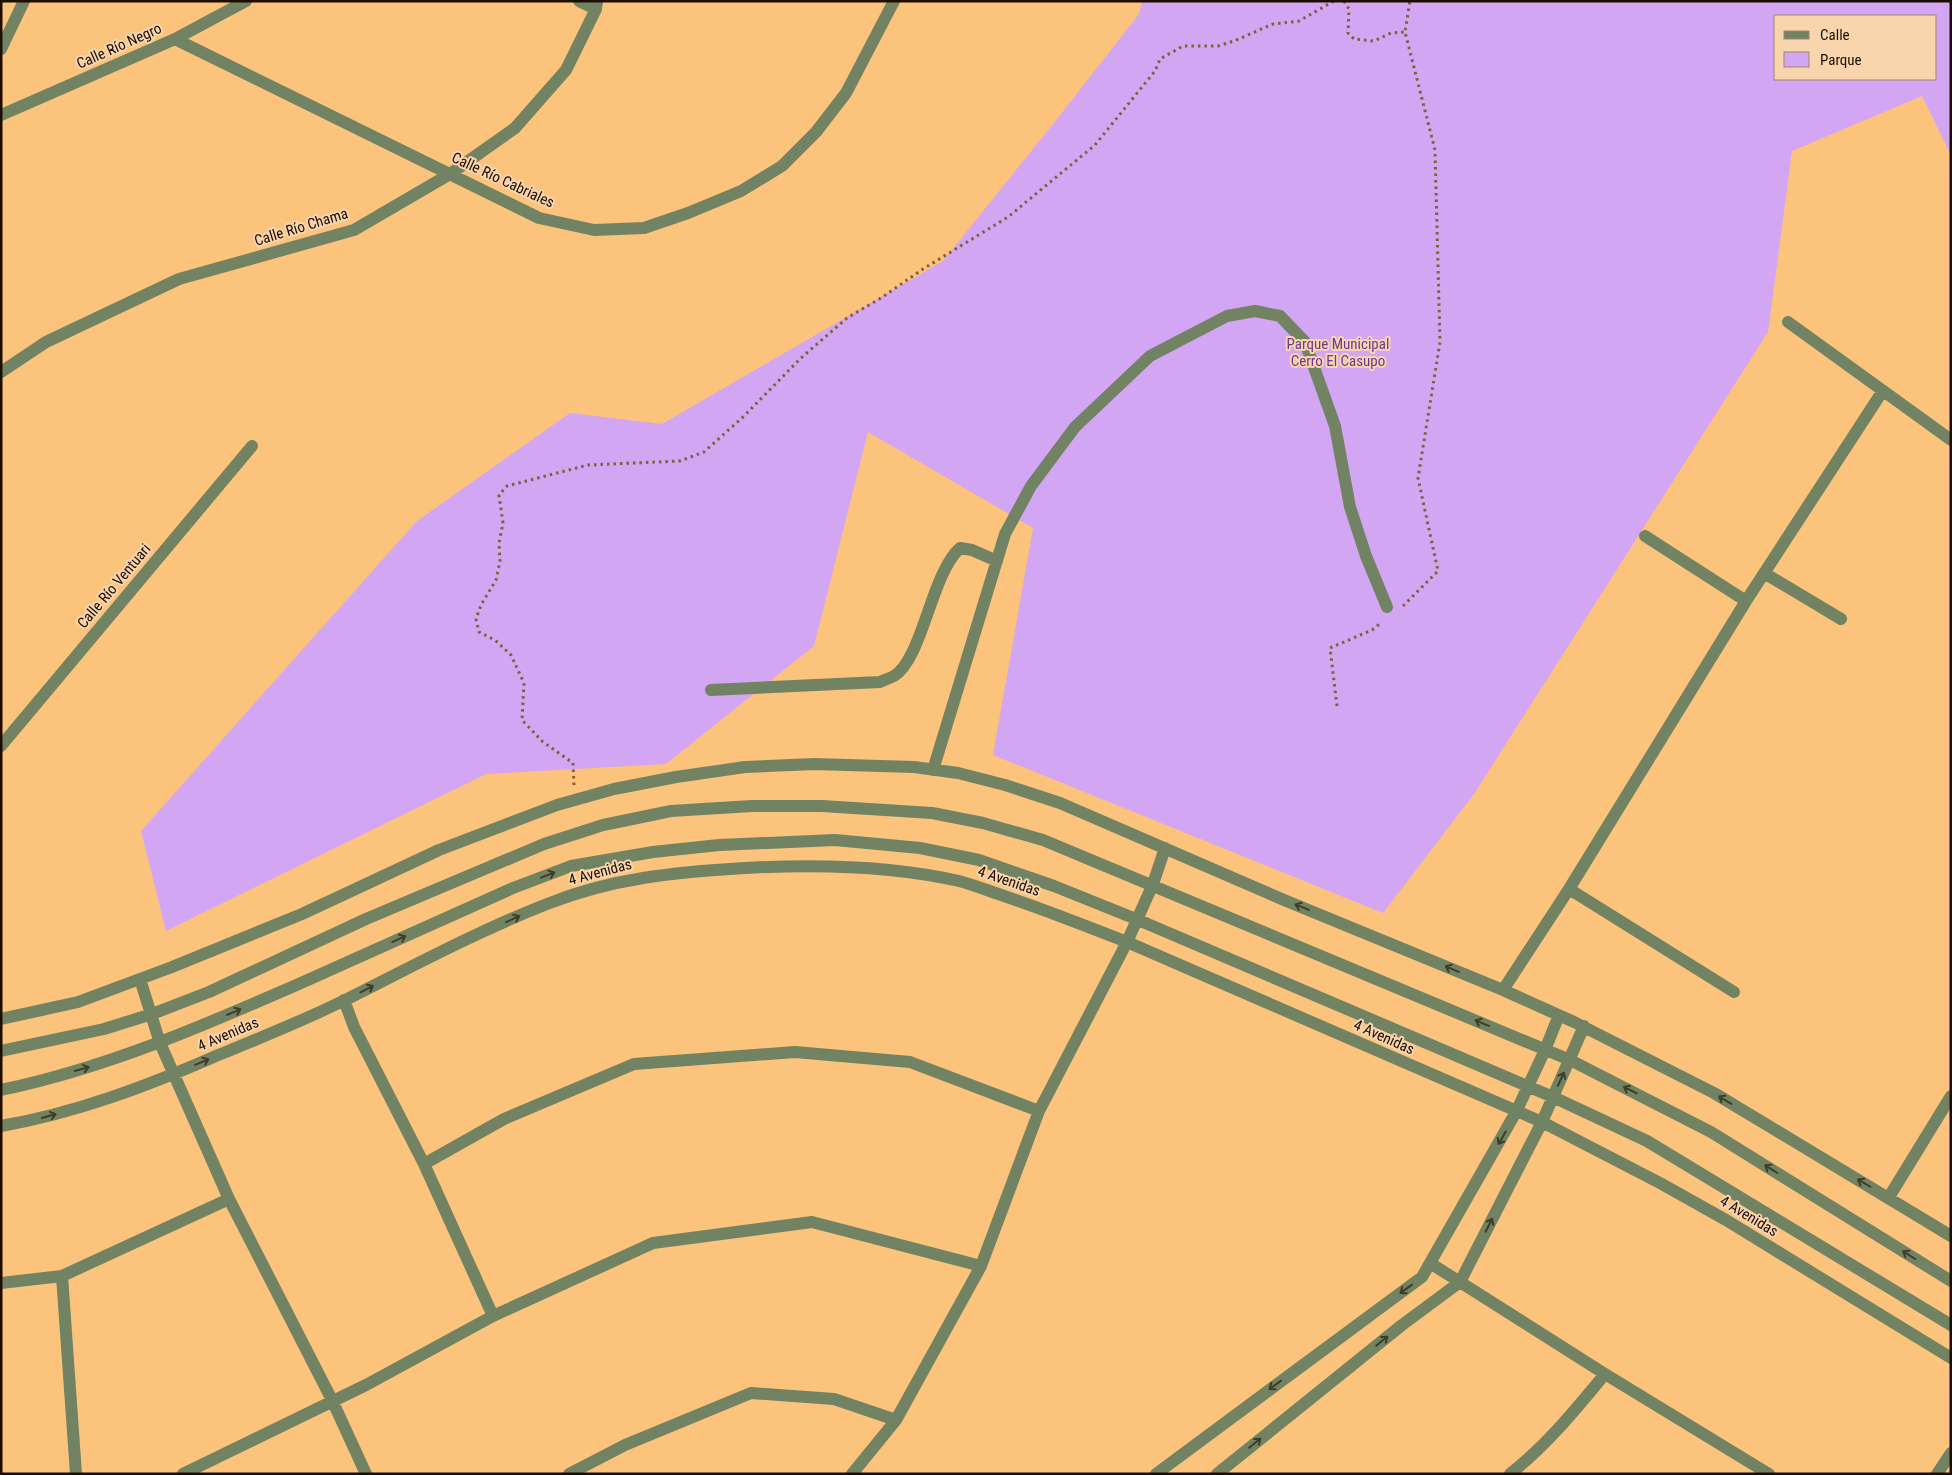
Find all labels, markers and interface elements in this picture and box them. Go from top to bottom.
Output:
legend [1774,15,1937,80]
street label: Calle Río Negro [74,19,164,73]
text: Calle [1820,26,1850,44]
text: Parque [1820,51,1862,69]
street label: Calle Río Cabriales [449,148,557,212]
street label: Calle Río Chama [252,204,350,250]
park label: Parque Municipal Cerro El Casupo [1287,335,1389,370]
street label: Calle Río Ventuari [73,540,155,632]
street label: 4 Avenidas [566,855,634,889]
street label: 4 Avenidas [975,862,1043,900]
one-way arrow [540,870,555,879]
one-way arrow [1295,902,1310,912]
one-way arrow [505,913,520,923]
one-way arrow [391,934,406,944]
one-way arrow [1445,964,1460,973]
one-way arrow [359,984,374,994]
one-way arrow [226,1006,241,1016]
street label: 4 Avenidas [195,1013,261,1055]
street label: 4 Avenidas [1351,1016,1417,1058]
one-way arrow [1474,1018,1489,1027]
one-way arrow [194,1057,209,1067]
one-way arrow [74,1064,90,1074]
one-way arrow [1557,1072,1567,1087]
one-way arrow [1622,1085,1637,1095]
one-way arrow [1718,1094,1732,1104]
one-way arrow [41,1111,57,1121]
one-way arrow [1496,1131,1506,1145]
one-way arrow [1765,1164,1779,1174]
one-way arrow [1858,1177,1872,1187]
street label: 4 Avenidas [1717,1192,1781,1240]
one-way arrow [1484,1217,1494,1232]
one-way arrow [1903,1250,1917,1260]
one-way arrow [1399,1284,1413,1294]
one-way arrow [1375,1336,1388,1347]
one-way arrow [1268,1380,1282,1390]
one-way arrow [1248,1438,1261,1449]

